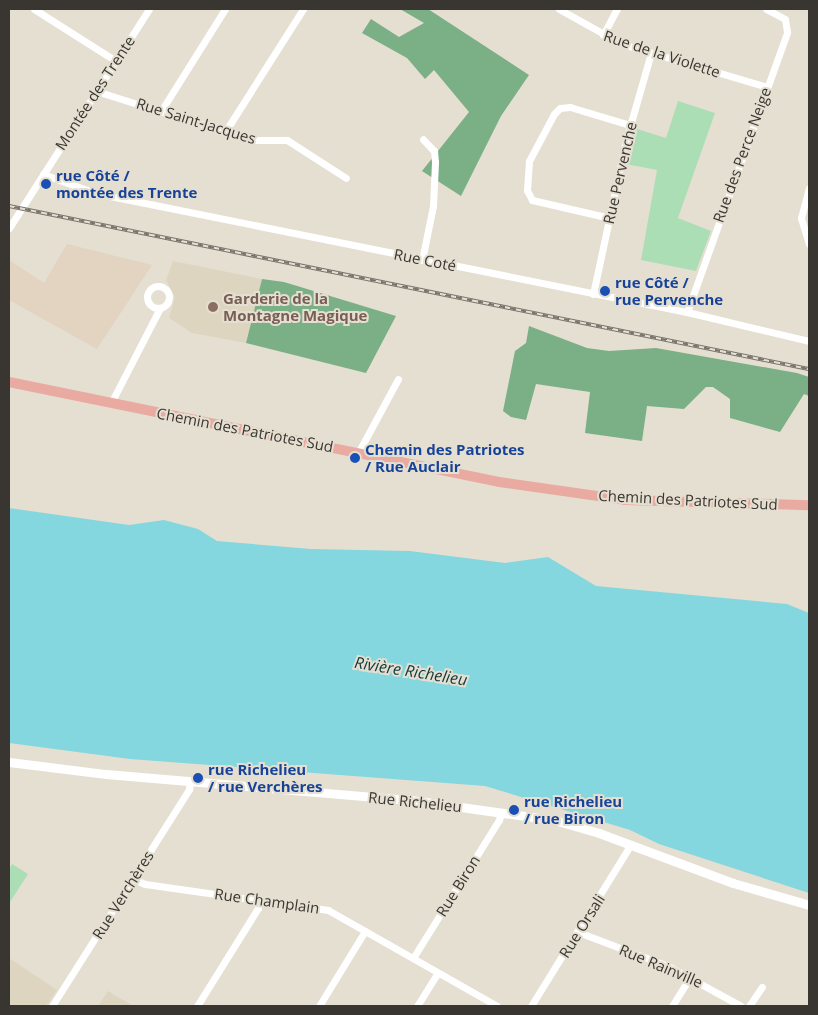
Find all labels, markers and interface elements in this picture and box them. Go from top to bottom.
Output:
street label: Rue de la Violette [602,27,722,81]
street label: Montée des Trente [51,33,139,153]
street label: Rue des Perce Neige [709,85,775,225]
street label: Rue Saint-Jacques [134,94,258,148]
street label: Rue Pervenche [600,120,640,226]
place label: rue Côté / montée des Trente [56,166,197,201]
marker: rue Côté / montée des Trente [40,178,52,190]
street label: Rue Coté [392,245,458,275]
place label: rue Côté / rue Pervenche [615,273,723,308]
marker: rue Côté / rue Pervenche [599,285,611,297]
place label: Garderie de la Montagne Magique [223,289,367,324]
marker: Garderie de la Montagne Magique [207,301,219,313]
street label: Chemin des Patriotes Sud [155,404,335,456]
place label: Chemin des Patriotes / Rue Auclair [365,440,525,475]
marker: Chemin des Patriotes / Rue Auclair [349,452,361,464]
street label: Chemin des Patriotes Sud [598,486,778,514]
water label: Rivière Richelieu [353,653,469,689]
place label: rue Richelieu / rue Verchères [208,760,323,795]
marker: rue Richelieu / rue Verchères [192,772,204,784]
street label: Rue Richelieu [367,788,463,816]
place label: rue Richelieu / rue Biron [524,792,622,827]
marker: rue Richelieu / rue Biron [508,804,520,816]
street label: Rue Verchères [89,847,157,943]
street label: Rue Biron [432,852,484,920]
street label: Rue Champlain [213,885,321,917]
street label: Rue Orsali [555,891,609,961]
street label: Rue Rainville [617,940,705,992]

